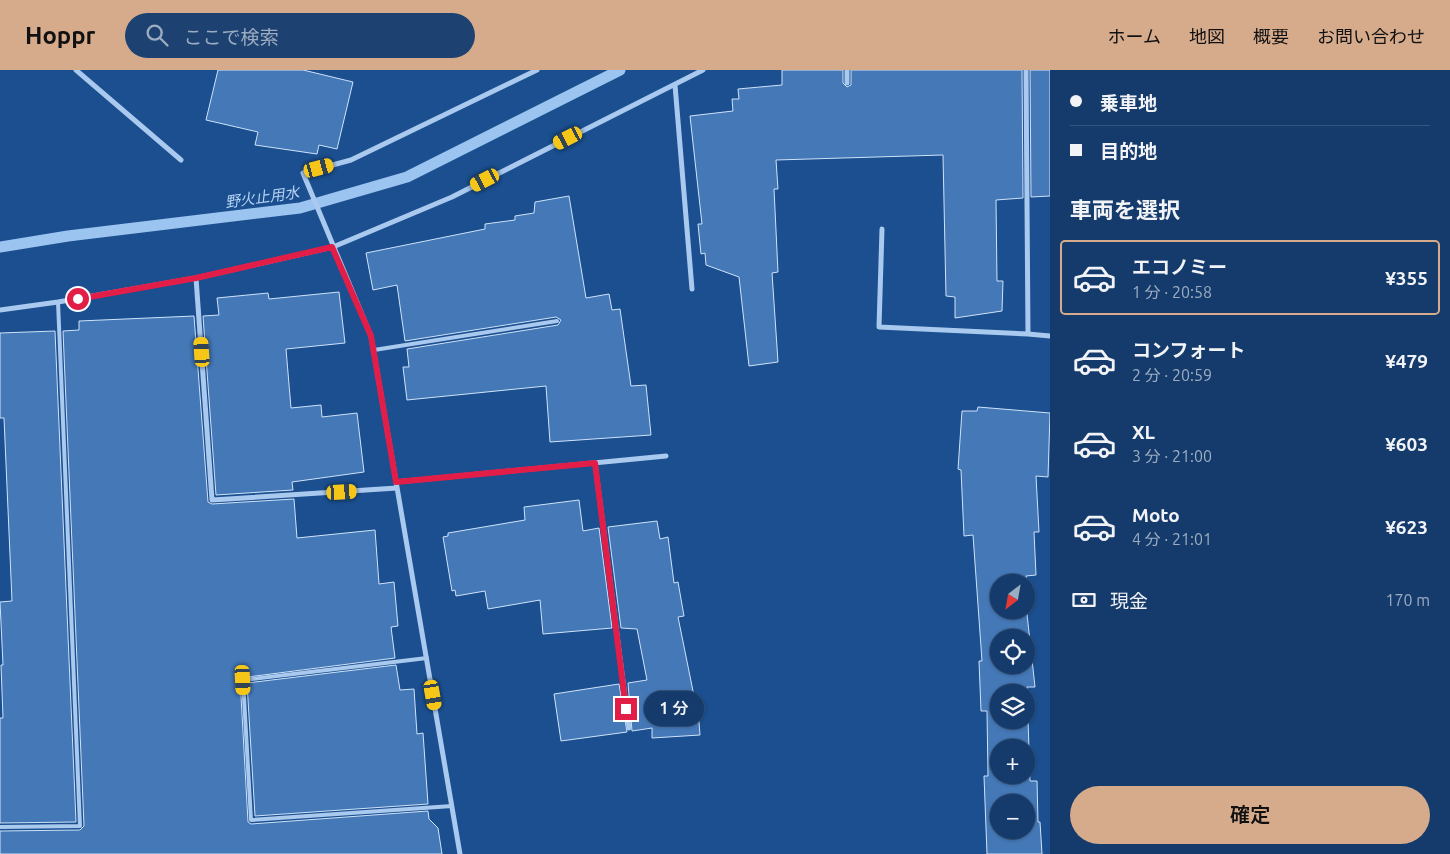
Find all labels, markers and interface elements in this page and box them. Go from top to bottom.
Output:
search box [125,13,475,58]
icon: search [143,21,171,49]
text: Hoppr [25,22,95,49]
text: ここで検索 [183,26,278,48]
text: ホーム [1108,26,1161,46]
text: 地図 [1189,26,1225,46]
text: 概要 [1253,26,1289,46]
text: お問い合わせ [1317,26,1425,46]
text: 乗車地 [1100,92,1157,114]
car [551,125,584,151]
text: 目的地 [1100,140,1157,162]
car [302,157,335,179]
car [468,167,501,193]
water label: 野火止用水 [224,183,302,211]
text: 車両を選択 [1070,197,1180,222]
icon: car [1072,255,1117,300]
text: エコノミー [1132,256,1227,278]
text: ¥355 [1385,267,1428,289]
text: 1 分 · 20:58 [1132,283,1212,301]
route start [67,288,89,310]
car [193,337,210,367]
icon: car [1072,338,1117,383]
text: コンフォート [1132,339,1245,361]
text: ¥479 [1385,350,1428,372]
text: 2 分 · 20:59 [1132,366,1212,384]
icon: car [1072,421,1117,466]
text: XL [1132,421,1155,443]
text: ¥603 [1385,433,1428,455]
text: 3 分 · 21:00 [1132,447,1212,465]
car [326,484,357,500]
icon: car [1072,504,1117,549]
text: Moto [1132,504,1180,526]
text: ¥623 [1385,516,1428,538]
text: 4 分 · 21:01 [1132,530,1212,548]
north arrow [990,574,1035,619]
map controls [990,574,1035,839]
icon: cash [1070,586,1098,614]
text: 現金 [1110,590,1148,612]
text: 170 m [1385,591,1430,609]
button: locate [990,629,1035,674]
car [234,665,251,695]
car [423,679,442,711]
button: layers [990,684,1035,729]
callout: 1 分 [644,692,704,726]
route end [615,698,637,720]
text: 1 分 [660,699,688,717]
button: + [990,739,1035,784]
button: 確定 [1070,786,1430,844]
button: − [990,794,1035,839]

